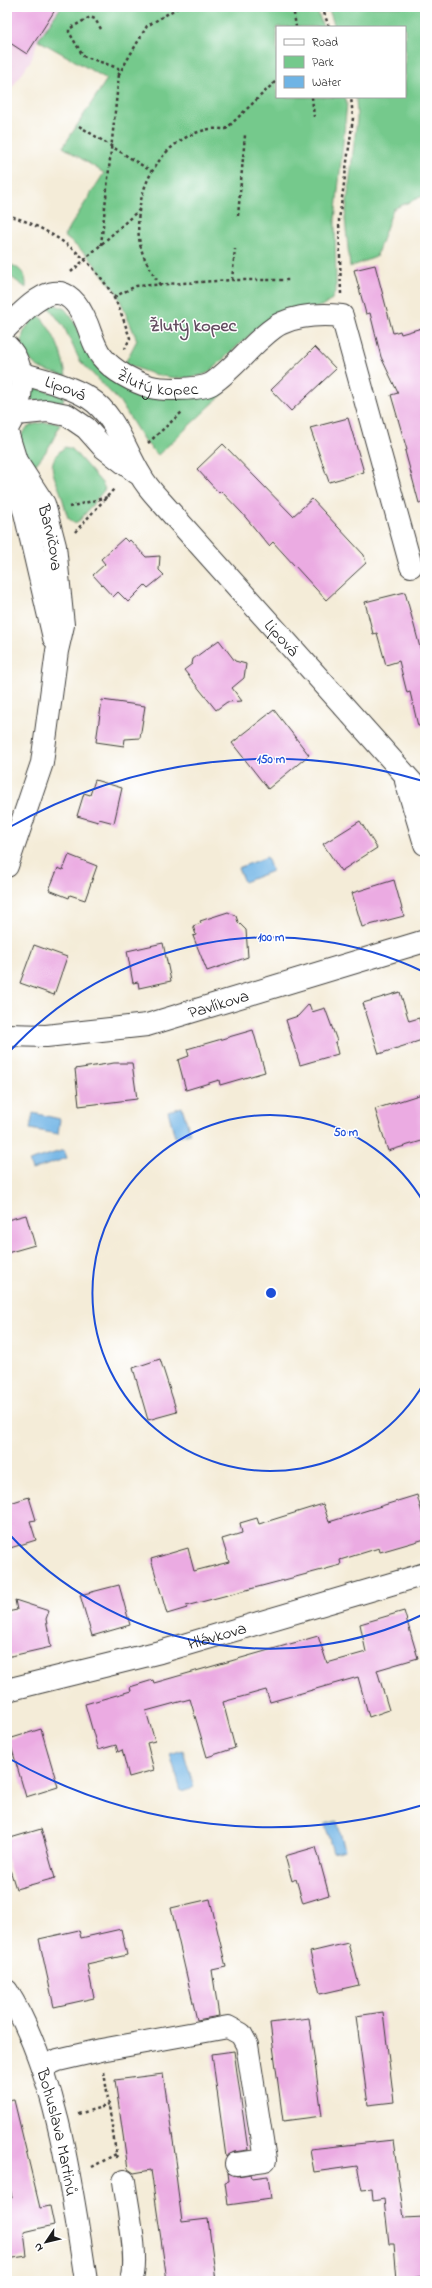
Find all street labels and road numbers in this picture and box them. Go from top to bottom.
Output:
street label: Žlutý kopec [112,363,200,403]
street label: Lipová [42,370,91,408]
street label: Barvičova [30,501,68,572]
street label: Lipová [258,614,305,663]
street label: Pavlíkova [185,984,252,1026]
street label: Hlávkova [185,1616,250,1657]
street label: Bohuslava Martinů [29,2065,84,2198]

